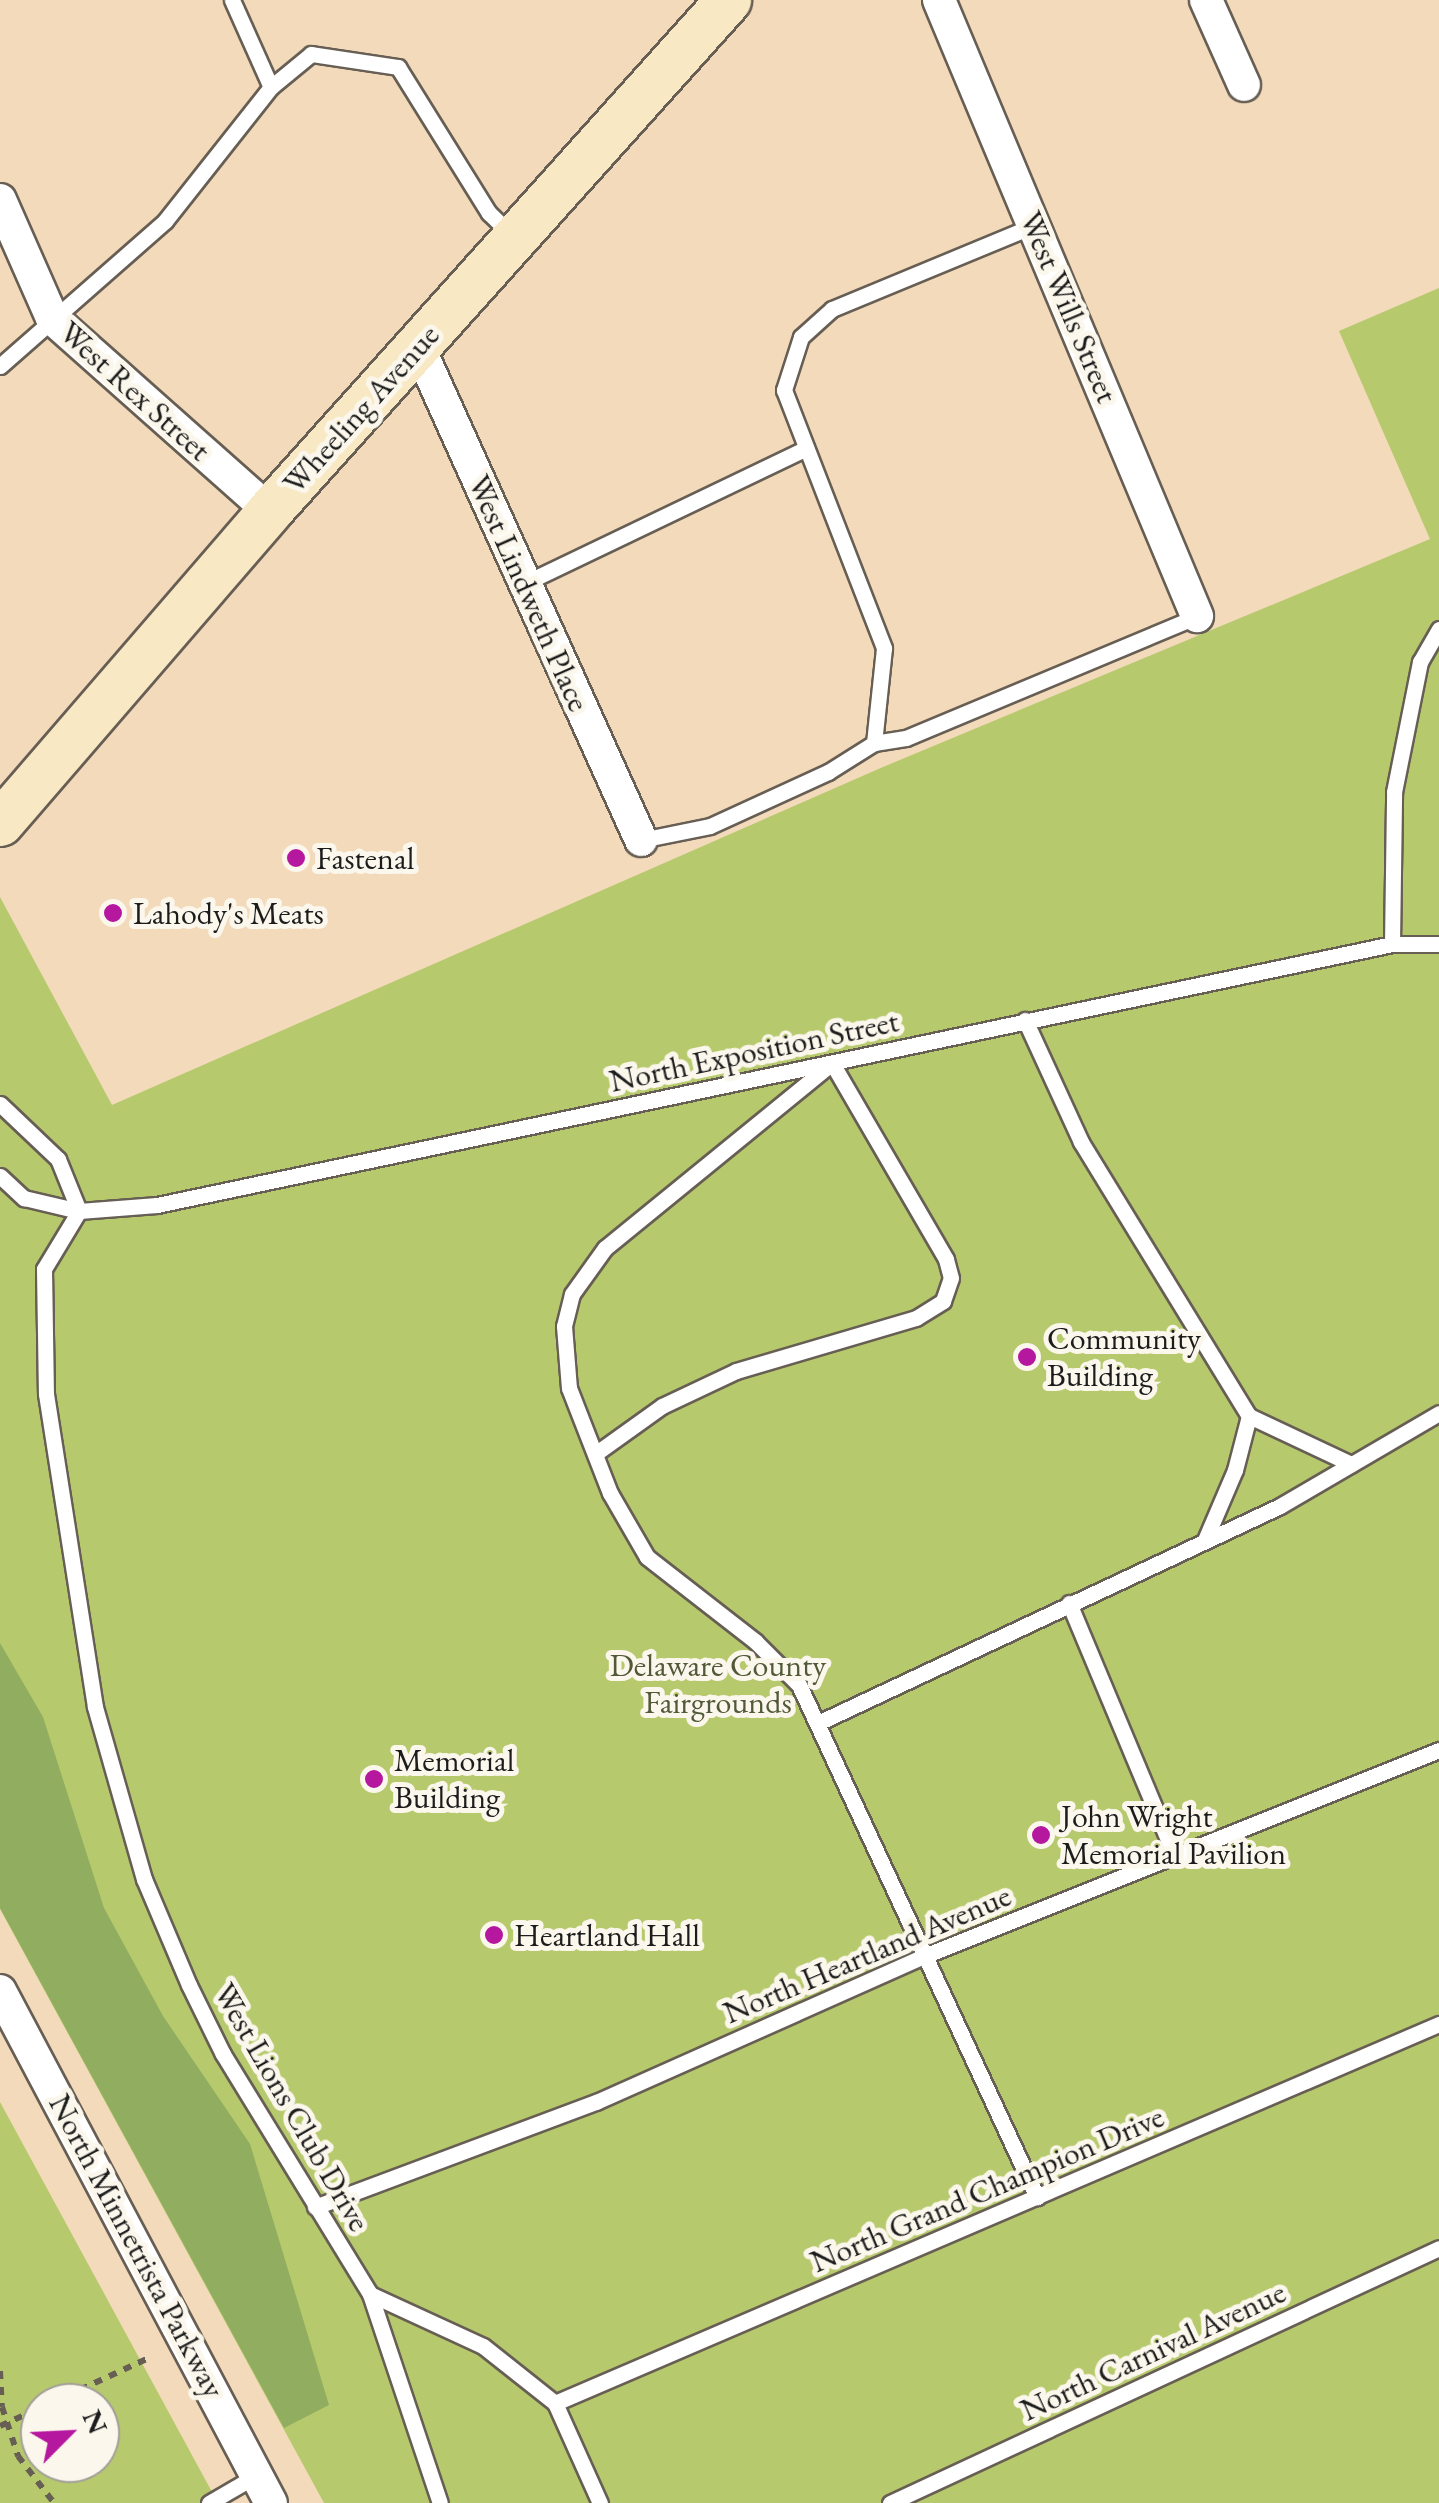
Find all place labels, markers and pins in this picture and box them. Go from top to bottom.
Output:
place label: Fastenal [316,839,414,877]
marker: Fastenal [285,847,307,869]
place label: Lahody's Meats [133,894,324,932]
marker: Lahody's Meats [102,902,124,924]
place label: Community Building [1047,1320,1201,1395]
marker: Community Building [1016,1346,1038,1368]
place label: Memorial Building [394,1742,514,1817]
marker: Memorial Building [363,1768,385,1790]
place label: John Wright Memorial Pavilion [1061,1798,1286,1873]
marker: John Wright Memorial Pavilion [1030,1824,1052,1846]
place label: Heartland Hall [514,1916,700,1954]
marker: Heartland Hall [483,1924,505,1946]

